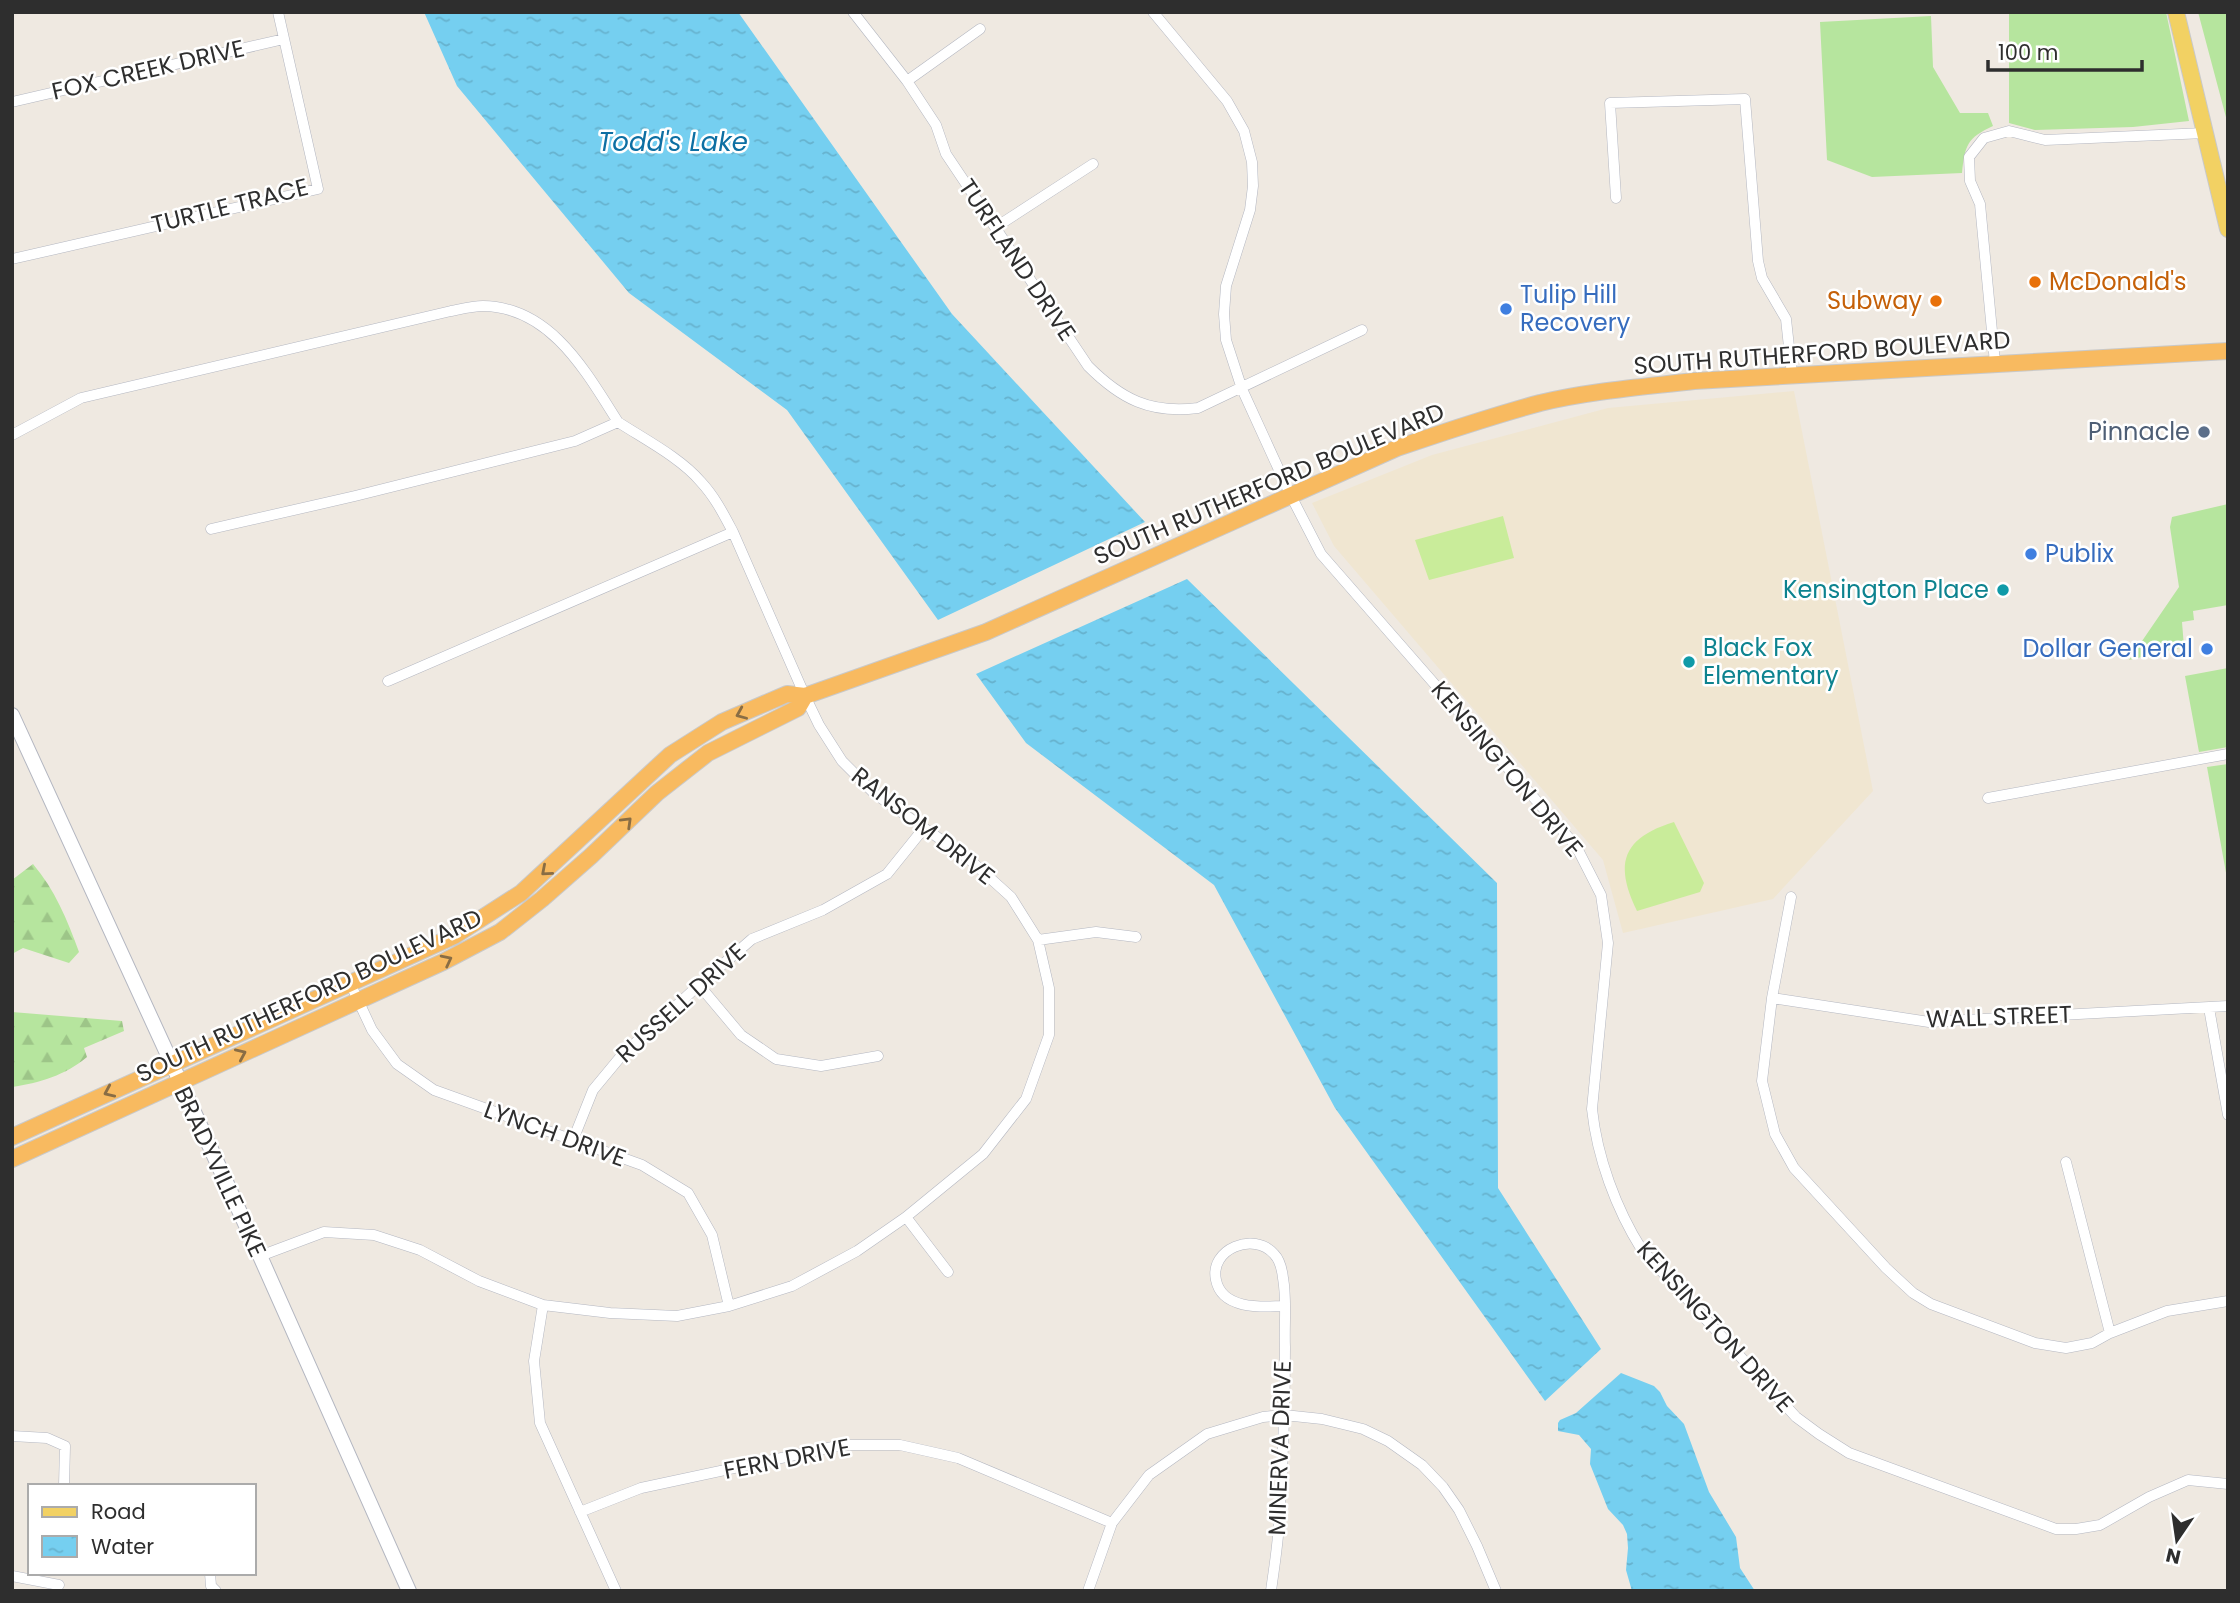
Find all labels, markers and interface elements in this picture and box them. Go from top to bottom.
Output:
scale bar [1988,28,2142,72]
street label: FOX CREEK DRIVE [48,31,247,108]
text: 100 m [1998,38,2058,67]
water label: Todd's Lake [598,124,748,160]
street label: TURTLE TRACE [148,170,312,241]
street label: TURFLAND DRIVE [951,172,1084,347]
place label: McDonald's [2049,265,2187,298]
marker: McDonald's [2027,274,2043,290]
place label: Tulip Hill Recovery [1520,278,1631,339]
place label: Subway [1827,284,1922,317]
marker: Subway [1928,293,1944,309]
marker: Tulip Hill Recovery [1498,301,1514,317]
street label: SOUTH RUTHERFORD BOULEVARD [1632,323,2012,382]
street label: SOUTH RUTHERFORD BOULEVARD [1088,395,1449,573]
place label: Pinnacle [2088,415,2190,448]
marker: Pinnacle [2196,424,2212,440]
place label: Publix [2045,537,2114,570]
marker: Publix [2023,546,2039,562]
place label: Kensington Place [1783,573,1989,606]
marker: Kensington Place [1995,582,2011,598]
place label: Black Fox Elementary [1703,631,1839,692]
place label: Dollar General [2022,632,2193,665]
marker: Dollar General [2199,641,2215,657]
marker: Black Fox Elementary [1681,654,1697,670]
street label: KENSINGTON DRIVE [1424,674,1591,864]
one-way arrow [735,705,747,719]
street label: RANSOM DRIVE [845,759,1002,892]
one-way arrow [619,817,632,830]
one-way arrow [541,863,554,875]
street label: SOUTH RUTHERFORD BOULEVARD [131,901,487,1090]
street label: RUSSELL DRIVE [609,935,753,1070]
one-way arrow [440,954,453,968]
street label: WALL STREET [1925,997,2073,1036]
one-way arrow [233,1048,246,1062]
street label: BRADYVILLE PIKE [167,1081,274,1262]
one-way arrow [104,1084,117,1098]
street label: LYNCH DRIVE [480,1093,631,1174]
street label: KENSINGTON DRIVE [1629,1234,1801,1420]
street label: MINERVA DRIVE [1260,1360,1299,1536]
street label: FERN DRIVE [721,1430,853,1487]
legend [28,1484,256,1575]
text: Road [91,1497,146,1526]
north arrow [2142,1505,2212,1575]
text: Water [91,1532,154,1561]
text: N [2163,1541,2183,1571]

